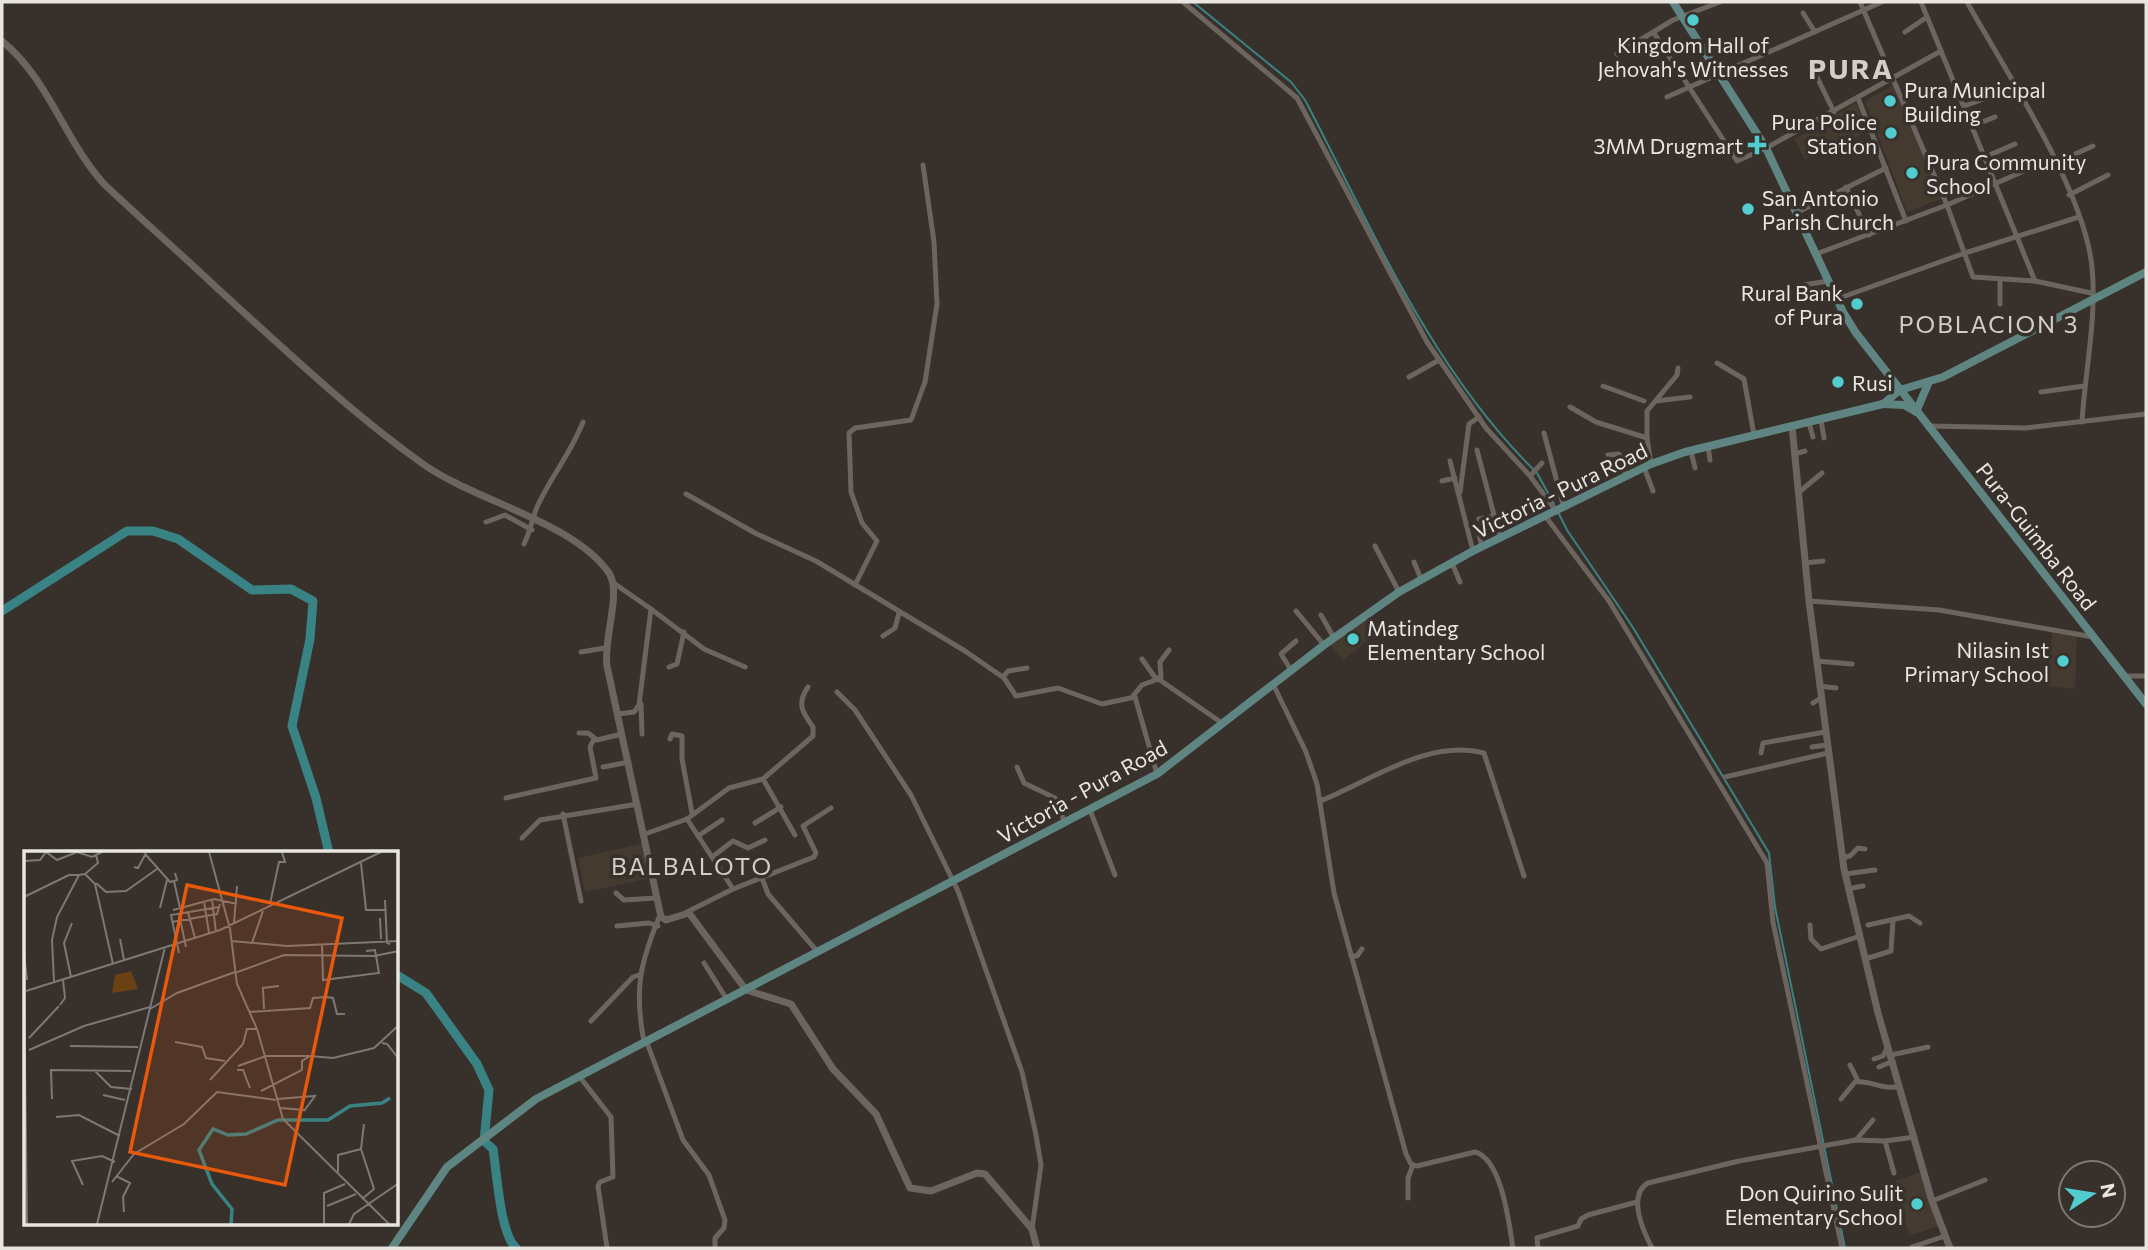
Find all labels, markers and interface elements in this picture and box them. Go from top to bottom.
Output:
marker: Kingdom Hall of Jehovah's Witnesses [1685,12,1701,28]
place label: Kingdom Hall of Jehovah's Witnesses [1597,32,1789,81]
district label: PURA [1808,51,1894,85]
place label: Pura Municipal Building [1904,77,2046,126]
marker: Pura Municipal Building [1882,93,1898,109]
place label: Pura Police Station [1771,109,1877,158]
marker: Pura Police Station [1883,125,1899,141]
place label: 3MM Drugmart [1594,133,1743,158]
marker: 3MM Drugmart [1749,137,1765,153]
place label: Pura Community School [1926,149,2086,198]
marker: Pura Community School [1904,165,1920,181]
place label: San Antonio Parish Church [1762,185,1894,234]
marker: San Antonio Parish Church [1740,201,1756,217]
place label: Rural Bank of Pura [1741,280,1843,329]
marker: Rural Bank of Pura [1849,296,1865,312]
district label: POBLACION 3 [1899,309,2079,338]
place label: Rusi [1852,370,1893,395]
marker: Rusi [1830,374,1846,390]
street label: Victoria - Pura Road [1469,437,1651,543]
street label: Pura-Guimba Road [1972,457,2102,615]
place label: Matindeg Elementary School [1367,615,1545,664]
marker: Matindeg Elementary School [1345,631,1361,647]
place label: Nilasin Ist Primary School [1904,637,2049,686]
marker: Nilasin Ist Primary School [2055,653,2071,669]
street label: Victoria - Pura Road [993,734,1171,848]
inset map [24,851,399,1226]
district label: BALBALOTO [611,851,773,880]
north arrow [2057,1159,2127,1229]
place label: Don Quirino Sulit Elementary School [1725,1180,1903,1229]
text: N [2096,1181,2122,1200]
marker: Don Quirino Sulit Elementary School [1909,1196,1925,1212]

